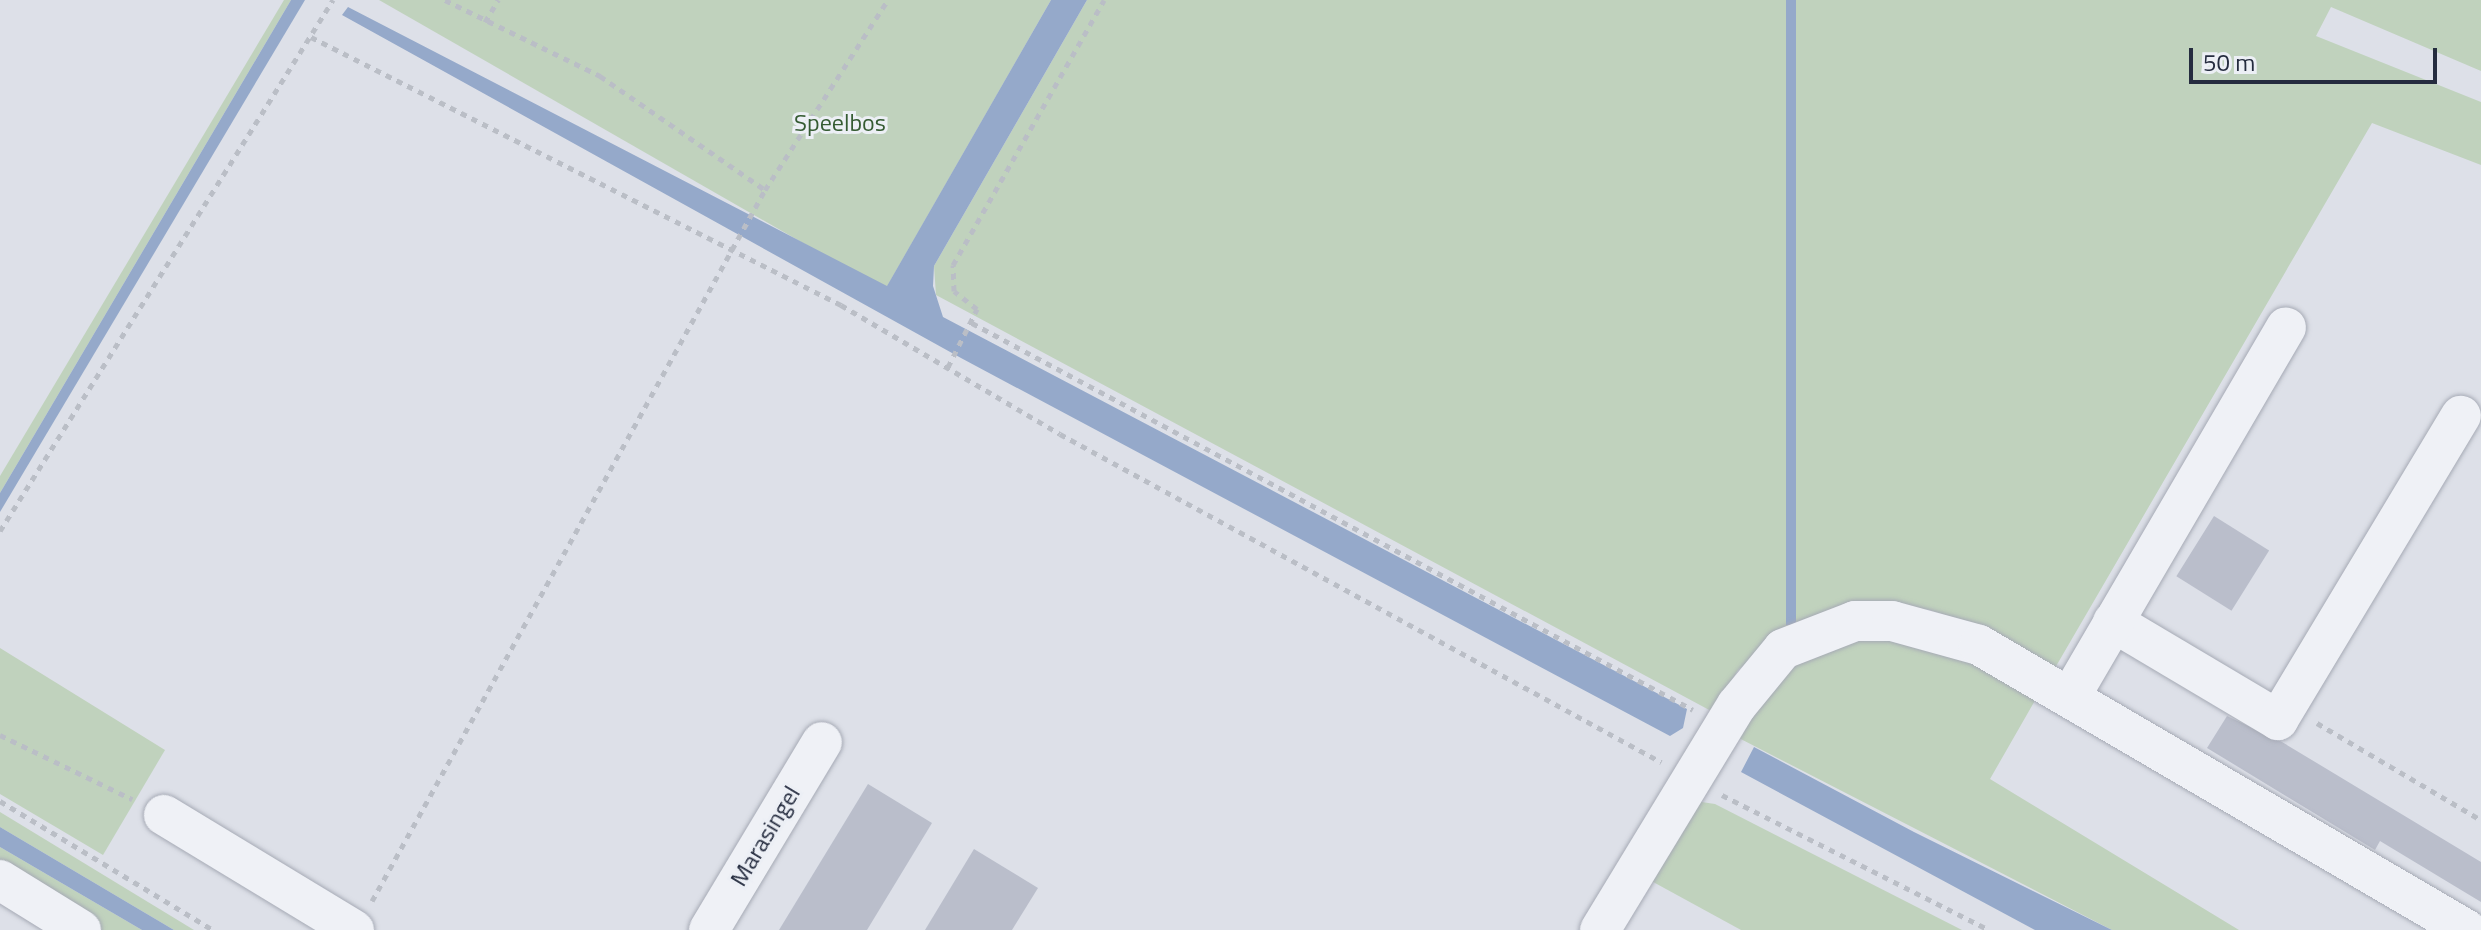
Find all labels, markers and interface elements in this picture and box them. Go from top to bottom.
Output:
scale bar [2193,32,2441,82]
text: 50 m [2203,44,2255,80]
park label: Speelbos [794,109,886,137]
street label: Marasingel [724,781,806,891]

